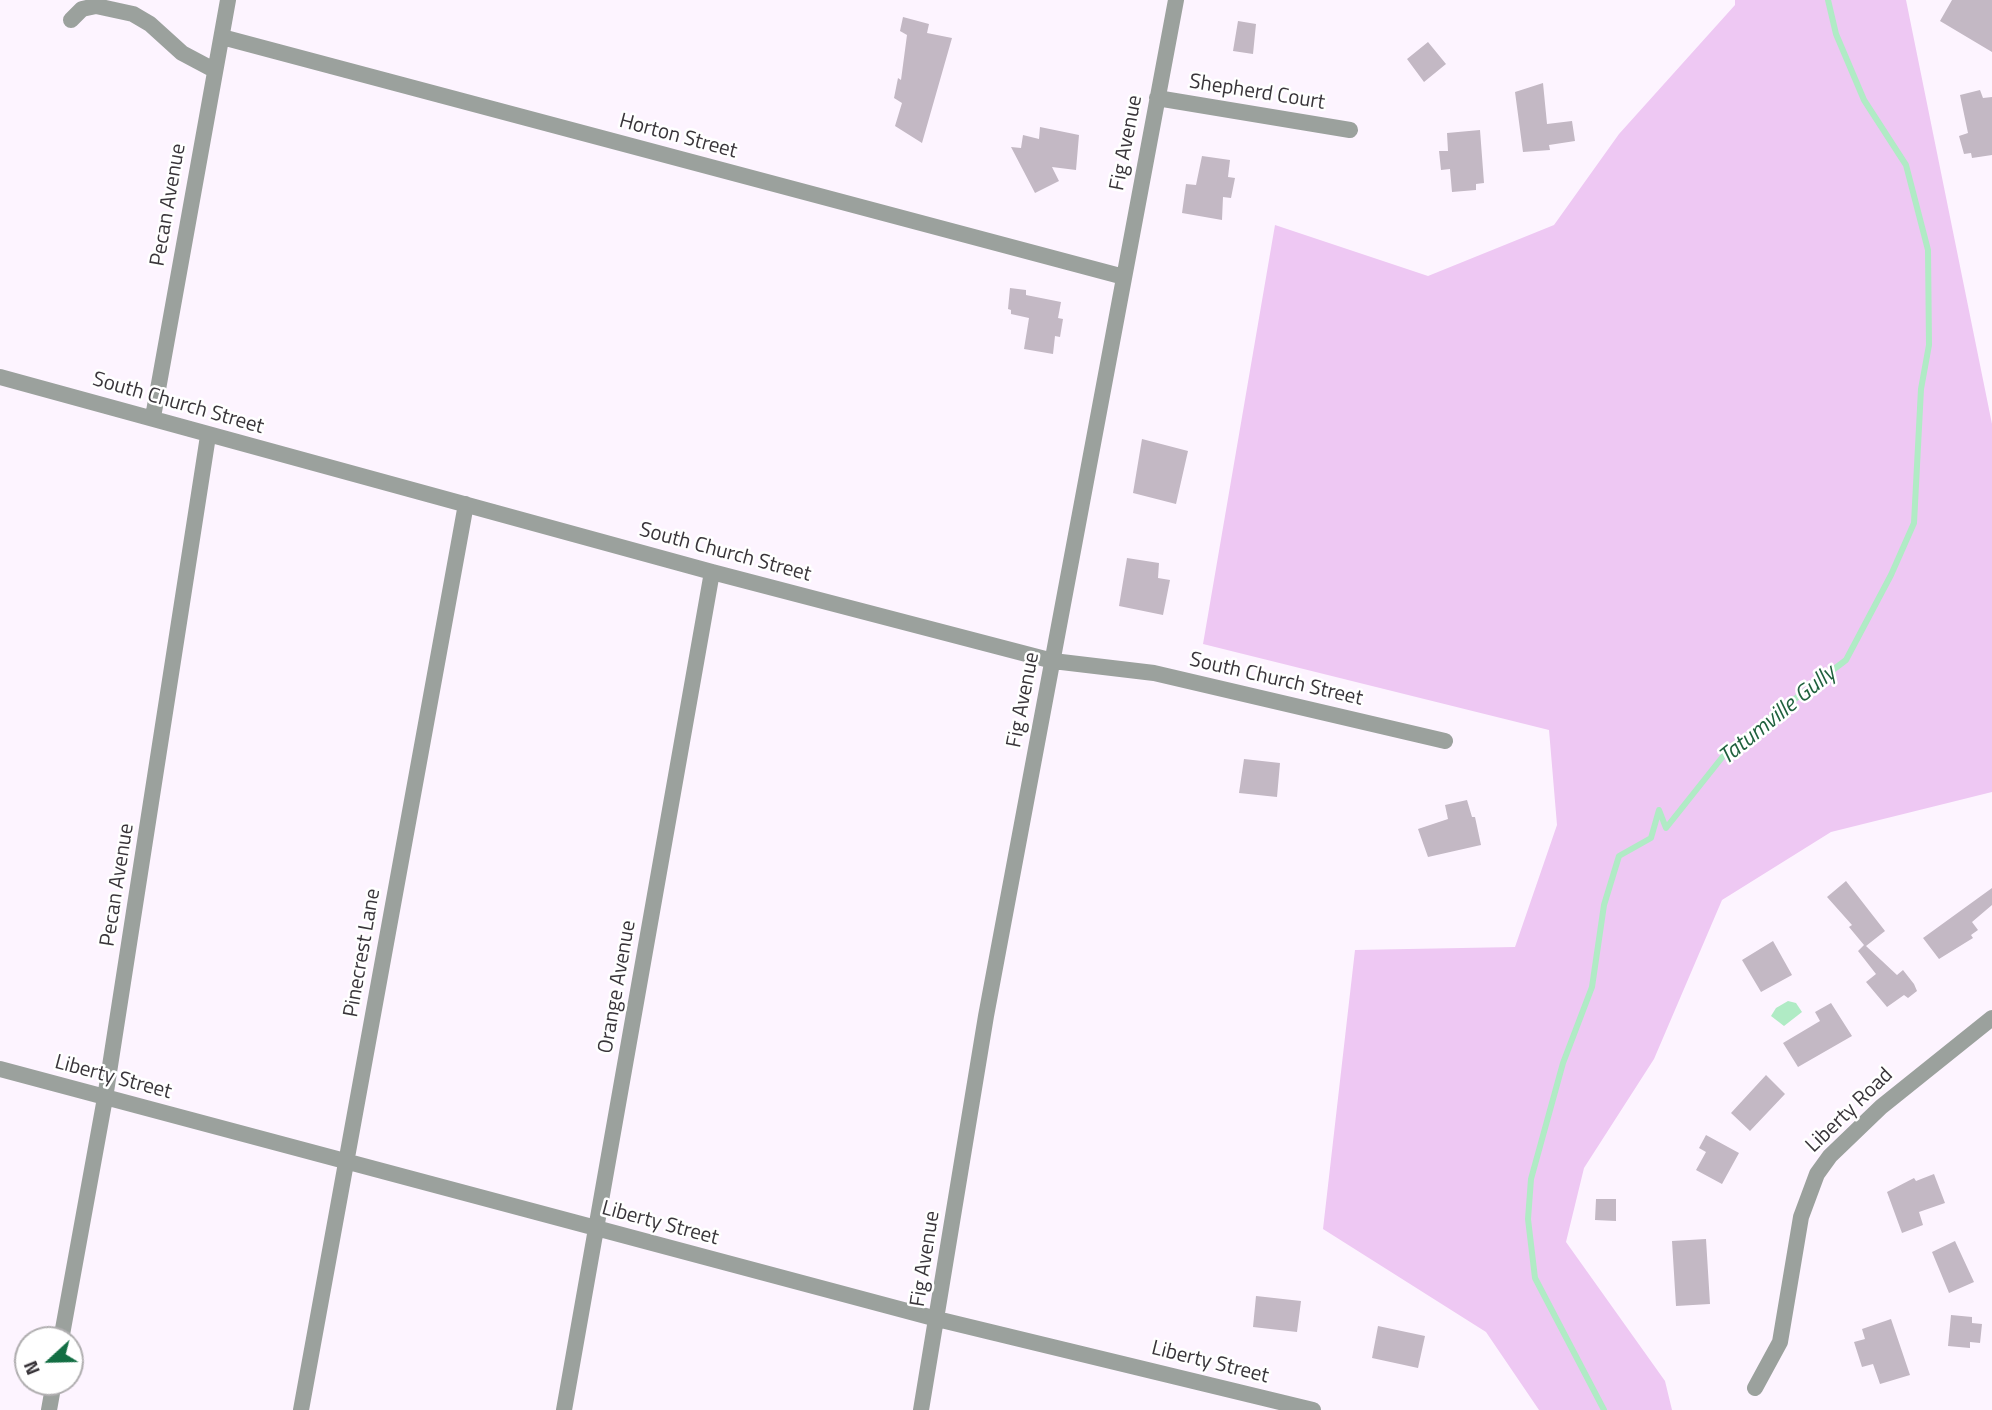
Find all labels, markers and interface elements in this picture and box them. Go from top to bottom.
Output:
street label: Shepherd Court [1187,70,1327,116]
street label: Fig Avenue [1105,93,1149,193]
street label: Horton Street [616,109,740,165]
street label: Pecan Avenue [146,142,192,268]
street label: South Church Street [89,367,267,441]
street label: South Church Street [636,518,814,588]
street label: South Church Street [1187,648,1365,712]
street label: Fig Avenue [1002,650,1046,750]
water label: Tatumville Gully [1714,660,1842,772]
street label: Pecan Avenue [96,822,140,948]
street label: Pinecrest Lane [339,887,387,1019]
street label: Orange Avenue [594,919,642,1055]
street label: Liberty Street [52,1050,174,1106]
street label: Liberty Road [1801,1063,1899,1159]
street label: Liberty Street [599,1196,721,1252]
street label: Fig Avenue [906,1209,946,1309]
north arrow [14,1326,84,1396]
street label: Liberty Street [1149,1336,1271,1390]
text: N [15,1357,47,1380]

